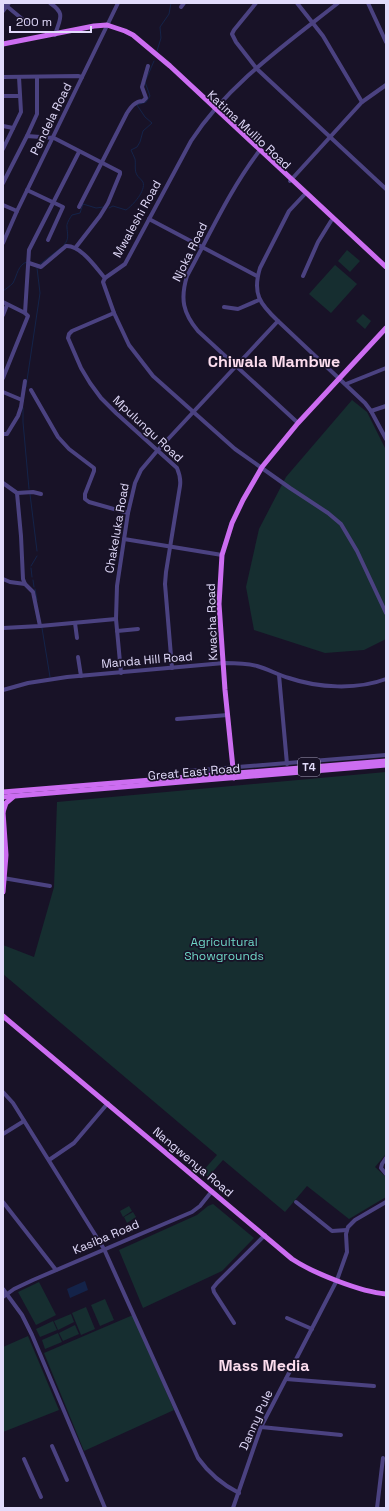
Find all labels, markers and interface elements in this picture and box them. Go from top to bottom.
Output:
scale bar [10,8,91,34]
text: 200 m [16,14,52,30]
street label: Pendela Road [27,80,75,158]
street label: Katima Mulilo Road [204,87,294,173]
street label: Mwaleshi Road [109,178,165,260]
street label: Njoka Road [169,220,211,284]
district label: Chiwala Mambwe [208,351,340,372]
street label: Mpulungu Road [109,392,187,466]
street label: Chakeluka Road [101,482,133,574]
street label: Kwacha Road [203,583,221,661]
street label: Manda Hill Road [101,648,193,672]
road number: T4 [298,758,320,776]
street label: Great East Road [147,760,241,784]
park label: Agricultural Showgrounds [184,934,264,964]
street label: Nangwenya Road [149,1124,237,1200]
street label: Kasiba Road [70,1216,142,1258]
district label: Mass Media [218,1355,310,1376]
street label: Danny Pule [236,1387,276,1453]

